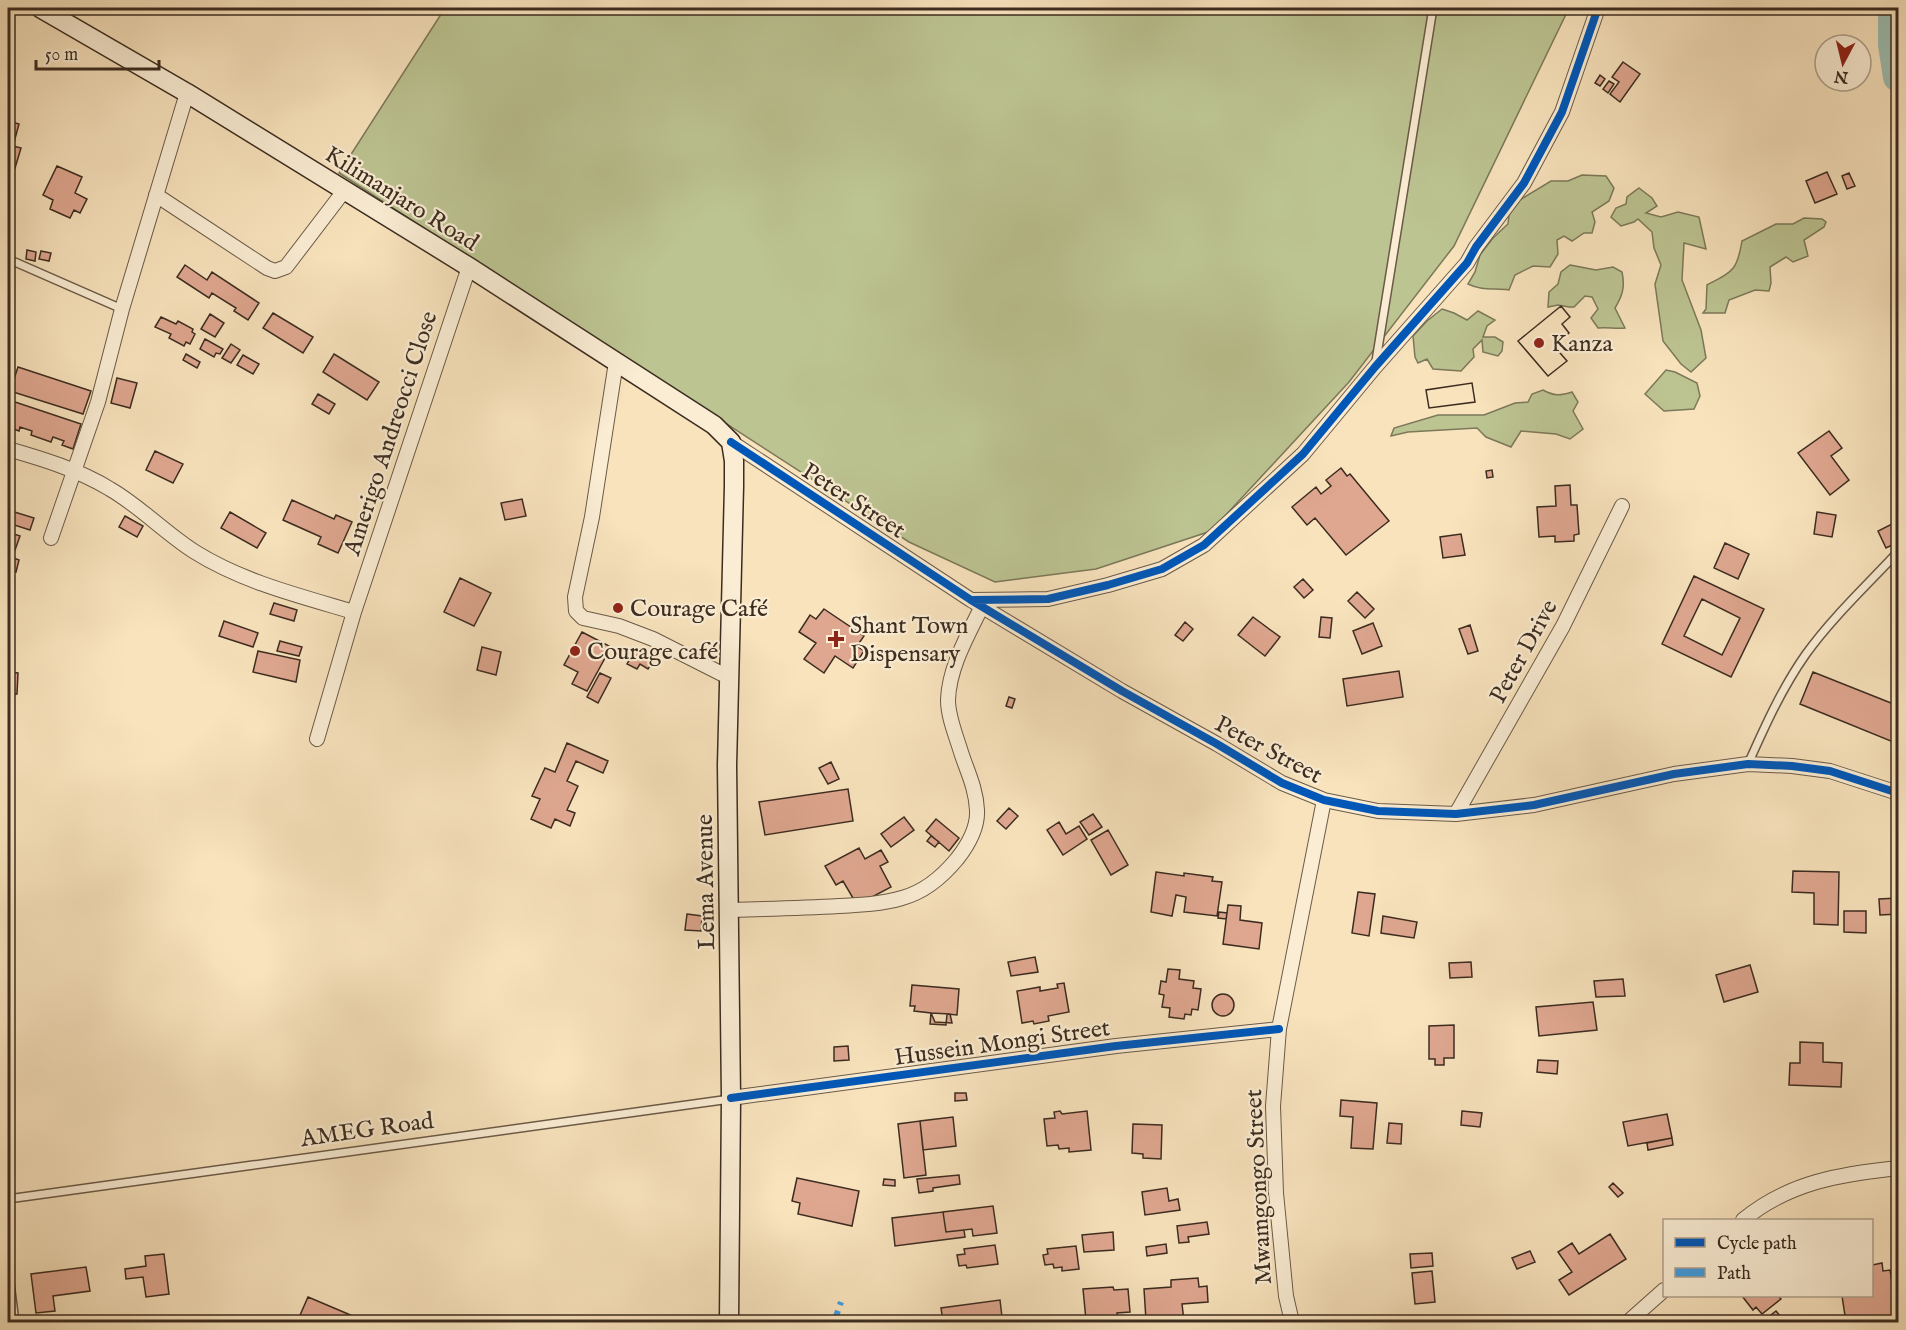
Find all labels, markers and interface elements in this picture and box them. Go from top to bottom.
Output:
scale bar [36,33,159,71]
north arrow [1813,33,1873,93]
text: 50 m [45,44,78,67]
text: N [1833,65,1850,87]
street label: Kilimanjaro Road [319,140,484,259]
street label: Amerigo Andreocci Close [337,307,446,560]
place label: Kanza [1551,329,1614,360]
marker: Kanza [1532,336,1546,350]
street label: Peter Street [795,456,911,546]
place label: Courage Café [630,594,768,625]
street label: Peter Drive [1483,594,1565,709]
marker: Courage Café [611,601,625,615]
place label: Shant Town Dispensary [850,611,968,670]
marker: Shant Town Dispensary [827,630,845,648]
place label: Courage café [587,637,718,668]
marker: Courage café [568,644,582,658]
street label: Peter Street [1209,709,1327,792]
street label: Lema Avenue [690,814,723,950]
street label: Hussein Mongi Street [892,1013,1112,1074]
street label: Mwamgongo Street [1239,1088,1280,1286]
street label: AMEG Road [298,1106,436,1155]
legend [1663,1219,1873,1297]
text: Cycle path [1717,1233,1797,1256]
text: Path [1717,1263,1751,1286]

